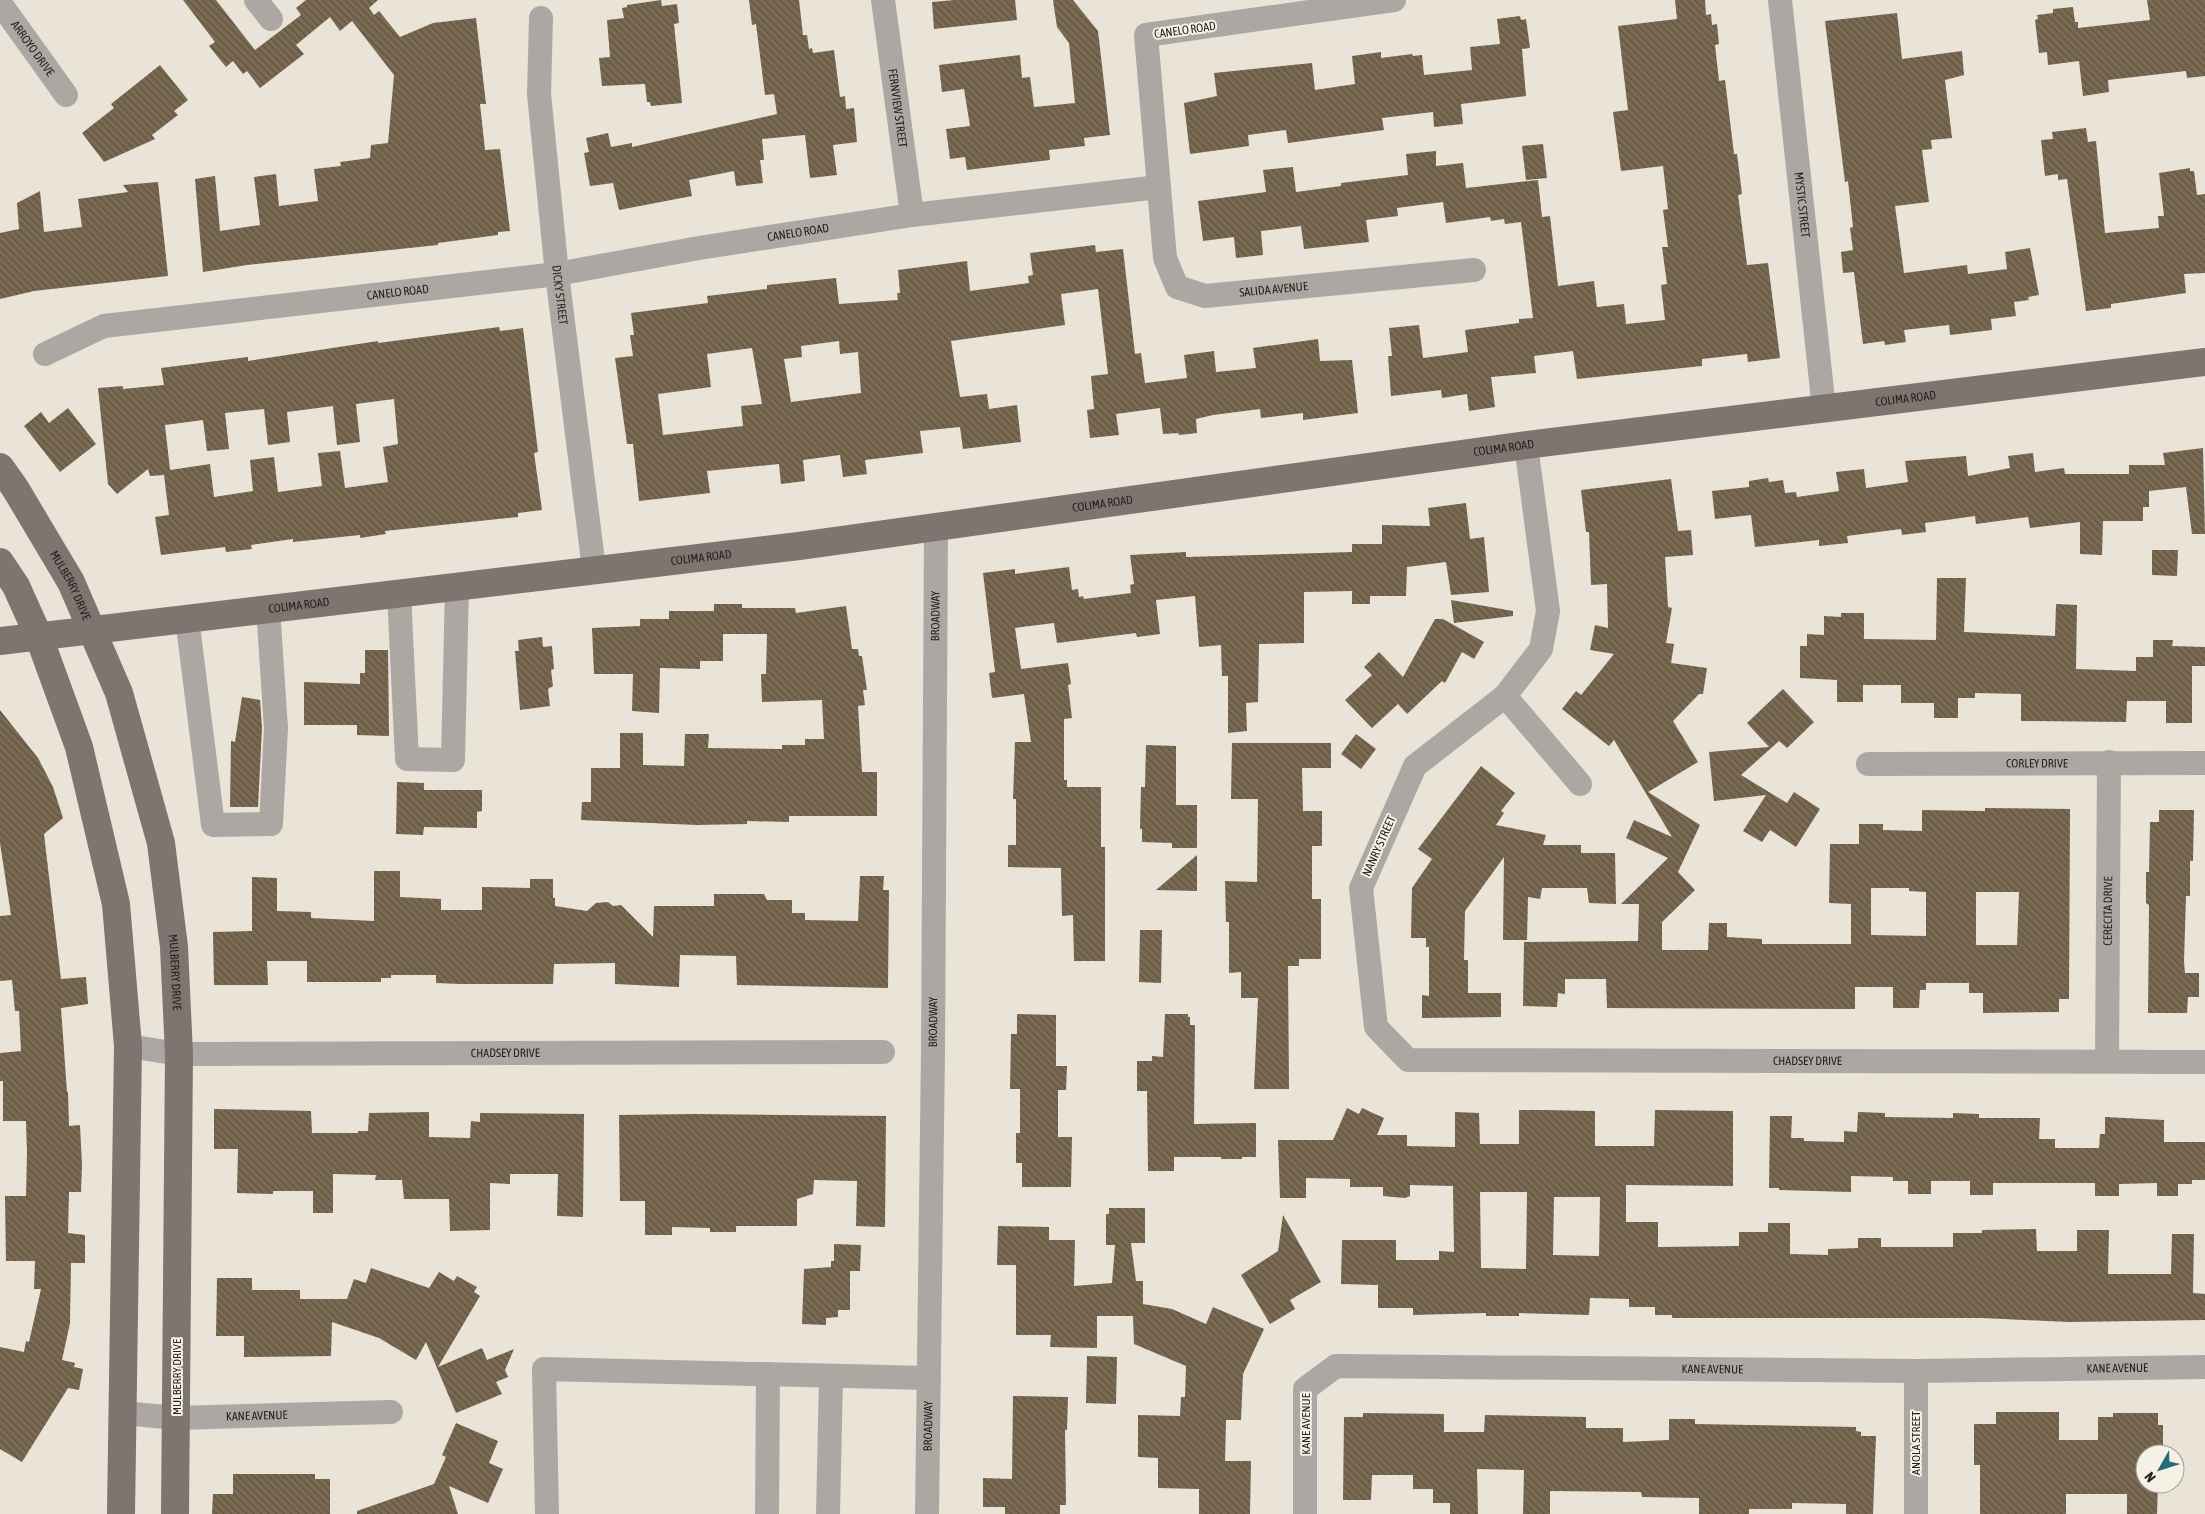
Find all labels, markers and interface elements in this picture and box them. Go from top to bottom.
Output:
street label: ARROYO DRIVE [8,18,57,79]
street label: CANELO ROAD [1153,19,1217,41]
street label: FERNVIEW STREET [885,68,910,149]
street label: MYSTIC STREET [1792,171,1813,239]
street label: CANELO ROAD [766,221,830,244]
street label: DICKY STREET [549,264,570,326]
street label: SALIDA AVENUE [1239,279,1309,300]
street label: CANELO ROAD [366,282,430,303]
street label: COLIMA ROAD [1874,388,1937,409]
street label: COLIMA ROAD [1472,437,1535,459]
street label: COLIMA ROAD [1071,493,1134,515]
street label: COLIMA ROAD [670,547,732,568]
street label: MULBERRY DRIVE [47,548,94,622]
street label: BROADWAY [928,590,943,641]
street label: COLIMA ROAD [268,595,330,616]
street label: CORLEY DRIVE [2006,756,2068,771]
street label: NANRY STREET [1359,813,1399,878]
street label: CERECITA DRIVE [2101,876,2115,946]
street label: MULBERRY DRIVE [165,933,184,1011]
street label: BROADWAY [926,996,940,1047]
street label: CHADSEY DRIVE [471,1046,540,1060]
street label: CHADSEY DRIVE [1773,1054,1842,1068]
street label: MULBERRY DRIVE [170,1339,184,1415]
street label: KANE AVENUE [2086,1361,2148,1376]
street label: KANE AVENUE [1682,1362,1743,1377]
street label: KANE AVENUE [1299,1393,1313,1455]
street label: BROADWAY [921,1400,935,1451]
street label: KANE AVENUE [226,1408,288,1424]
street label: ANOLA STREET [1909,1410,1923,1475]
north arrow [2135,1444,2185,1494]
text: N [2141,1469,2159,1485]

